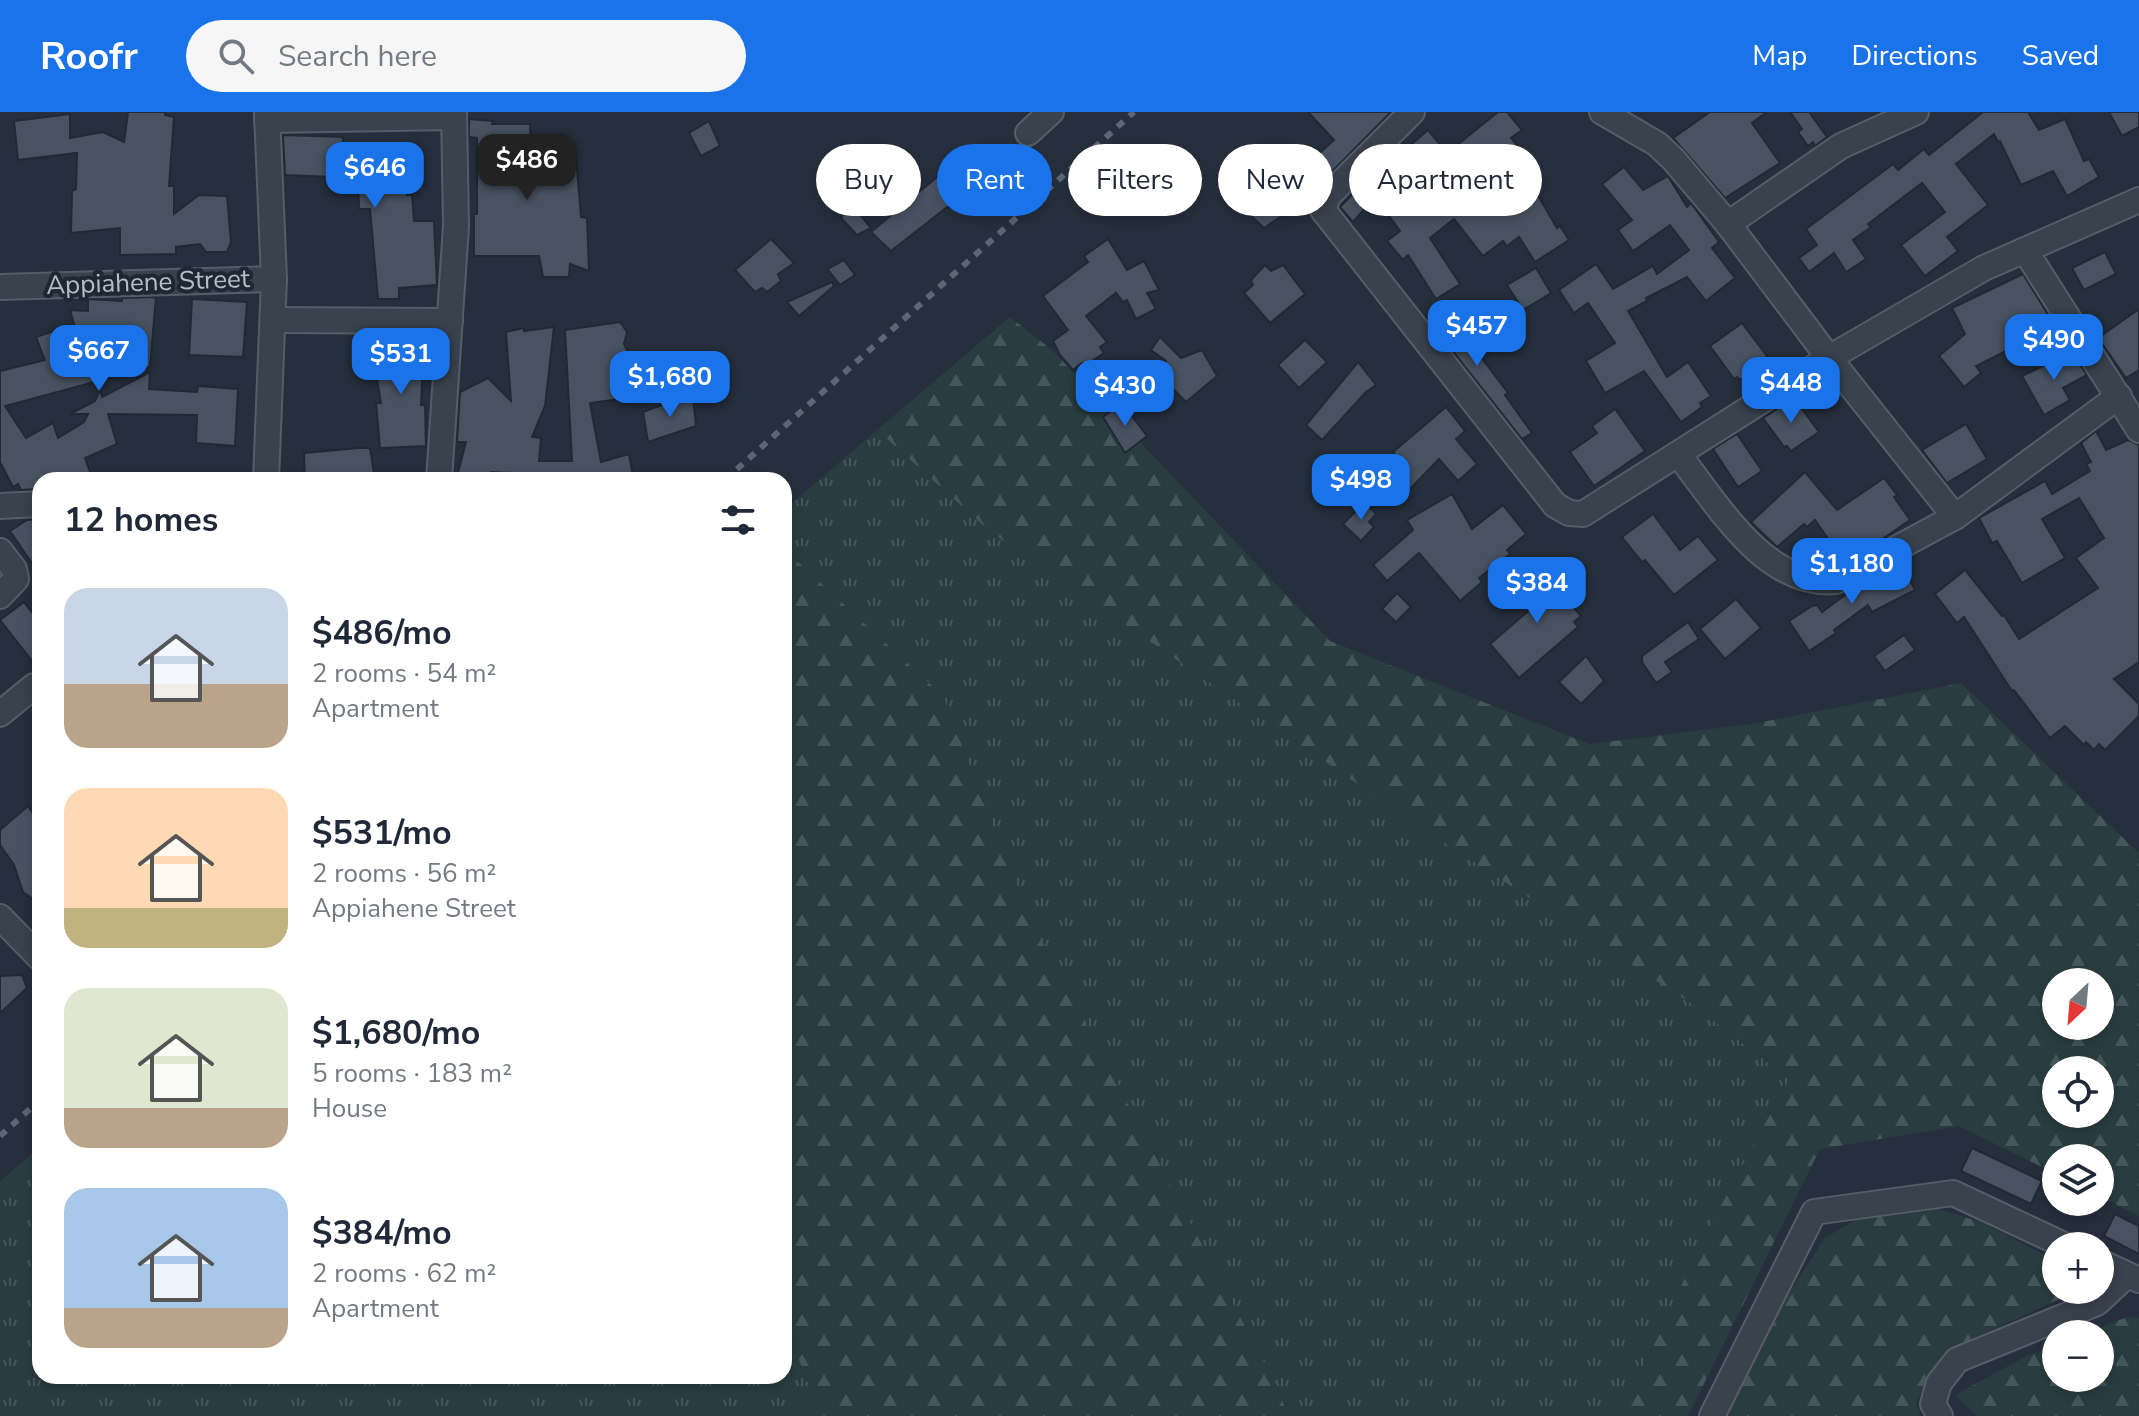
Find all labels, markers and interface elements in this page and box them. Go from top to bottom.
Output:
search box [186,20,746,92]
text: Roofr [40,31,138,82]
icon: search [214,34,258,78]
text: Search here [278,36,437,77]
text: Map [1752,37,1807,75]
text: Directions [1851,37,1978,75]
text: Saved [2022,37,2099,75]
pin: $486 [480,134,574,202]
pin: $646 [328,142,422,210]
text: $486 [496,142,558,177]
chip: Buy [816,144,921,216]
chip: Rent [937,144,1052,216]
chip: Filters [1068,144,1202,216]
chip: New [1218,144,1333,216]
chip: Apartment [1349,144,1542,216]
text: $646 [344,150,406,185]
street label: Appiahene Street [45,261,251,303]
pin: $457 [1430,300,1524,368]
text: $457 [1446,308,1508,343]
pin: $490 [2007,314,2101,382]
text: $490 [2023,322,2085,357]
pin: $667 [52,325,146,393]
pin: $531 [354,328,448,396]
text: $667 [68,333,130,368]
text: $531 [370,336,432,371]
pin: $1,680 [605,351,735,419]
pin: $448 [1744,357,1838,425]
text: $1,680 [628,359,712,394]
pin: $430 [1078,360,1172,428]
text: $448 [1760,365,1822,400]
text: $430 [1094,368,1156,403]
pin: $498 [1314,454,1408,522]
text: $498 [1330,462,1392,497]
text: 12 homes [64,497,218,543]
icon: filters [716,498,760,542]
pin: $1,180 [1787,538,1917,606]
text: $1,180 [1810,546,1894,581]
pin: $384 [1490,557,1584,625]
text: $384 [1506,565,1568,600]
text: $486/mo [312,610,452,656]
icon: home [128,620,224,716]
text: 2 rooms · 54 m² [312,656,496,691]
text: Apartment [312,691,439,726]
text: $531/mo [312,810,452,856]
icon: home [128,820,224,916]
text: 2 rooms · 56 m² [312,856,496,891]
text: Appiahene Street [312,891,516,926]
north arrow [2042,968,2114,1040]
map controls [2042,968,2114,1392]
text: $1,680/mo [312,1010,480,1056]
icon: home [128,1020,224,1116]
text: 5 rooms · 183 m² [312,1056,512,1091]
button: locate [2042,1056,2114,1128]
text: House [312,1091,387,1126]
button: layers [2042,1144,2114,1216]
text: $384/mo [312,1210,452,1256]
icon: home [128,1220,224,1316]
button: + [2042,1232,2114,1304]
text: 2 rooms · 62 m² [312,1256,496,1291]
text: Apartment [312,1291,439,1326]
button: − [2042,1320,2114,1392]

